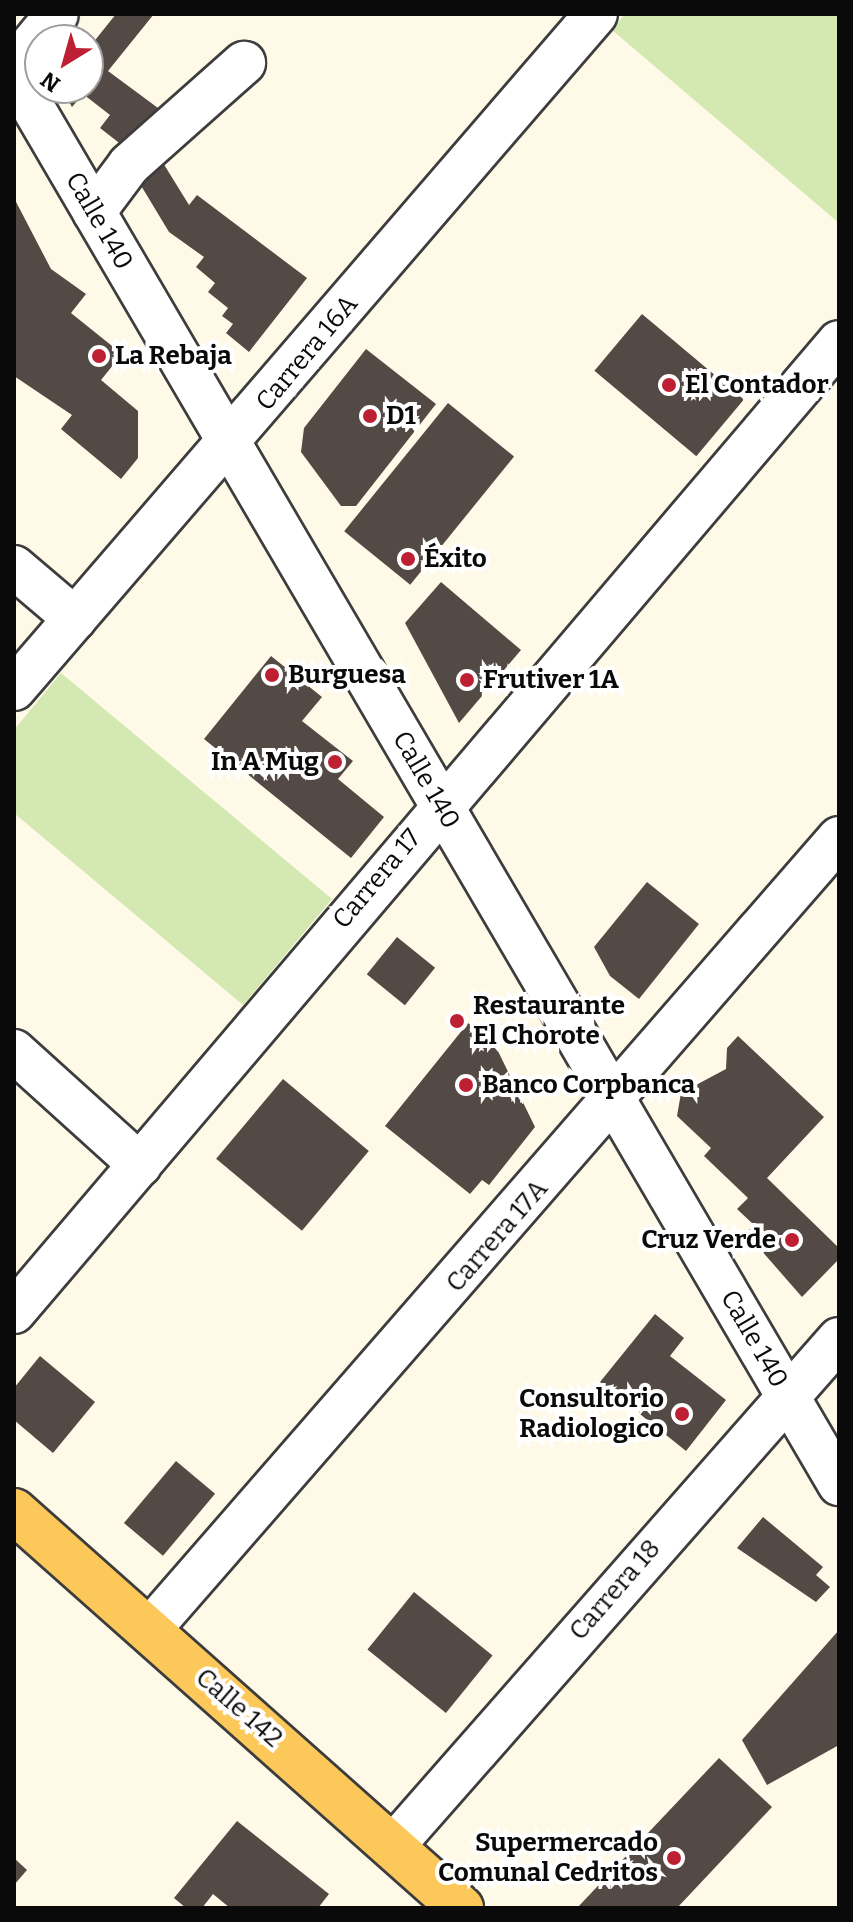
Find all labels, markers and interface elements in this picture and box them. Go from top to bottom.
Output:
north arrow [24,24,104,104]
text: N [36,66,65,98]
street label: Calle 140 [59,167,139,275]
street label: Carrera 16A [250,289,364,417]
place label: La Rebaja [115,340,232,372]
marker: La Rebaja [90,347,108,365]
place label: El Contador [685,369,829,401]
marker: El Contador [660,376,678,394]
place label: D1 [386,400,416,432]
marker: D1 [361,407,379,425]
place label: Éxito [424,543,487,575]
marker: Éxito [399,550,417,568]
place label: Burguesa [288,659,406,691]
place label: Frutiver 1A [483,664,619,696]
marker: Burguesa [263,666,281,684]
marker: Frutiver 1A [458,671,476,689]
street label: Calle 140 [386,726,466,834]
place label: In A Mug [211,746,319,778]
marker: In A Mug [326,753,344,771]
street label: Carrera 17 [326,823,428,935]
place label: Restaurante El Chorote [473,990,625,1052]
marker: Restaurante El Chorote [448,1012,466,1030]
place label: Banco Corpbanca [482,1069,695,1101]
marker: Banco Corpbanca [457,1076,475,1094]
street label: Carrera 17A [440,1173,554,1299]
place label: Cruz Verde [641,1224,776,1256]
marker: Cruz Verde [783,1231,801,1249]
street label: Calle 140 [714,1285,794,1393]
place label: Consultorio Radiologico [519,1383,664,1444]
marker: Consultorio Radiologico [671,1403,693,1425]
street label: Carrera 18 [563,1533,667,1647]
street label: Calle 142 [189,1662,289,1754]
place label: Supermercado Comunal Cedritos [438,1827,658,1888]
marker: Supermercado Comunal Cedritos [665,1849,683,1867]

